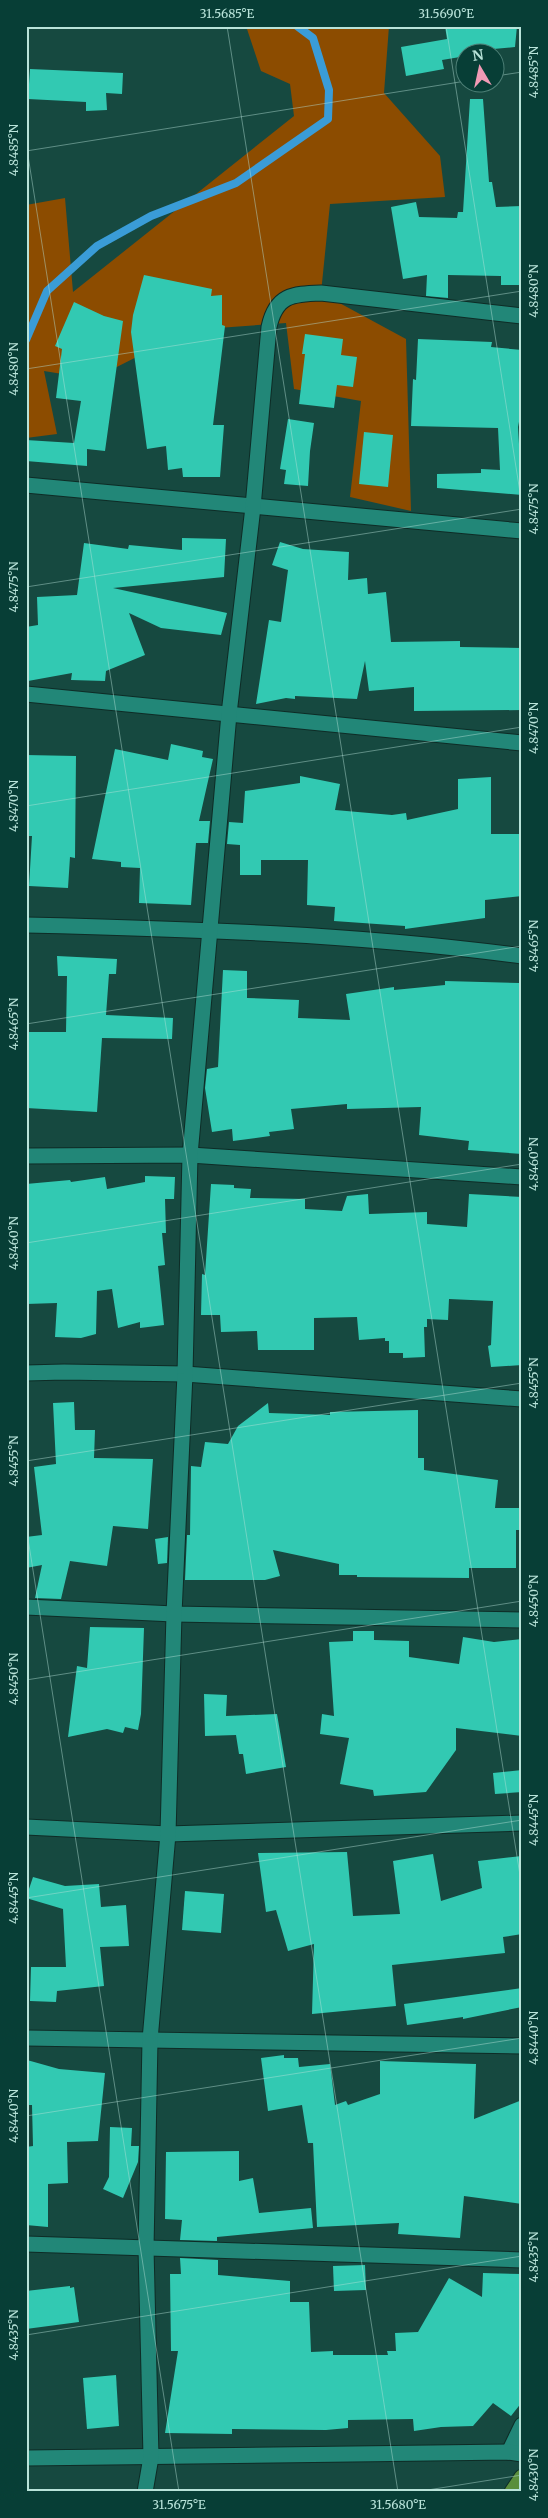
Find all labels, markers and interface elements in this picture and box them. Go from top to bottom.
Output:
text: 31.5685°E [200,6,255,21]
text: 31.5690°E [418,6,474,21]
north arrow [456,42,506,92]
text: N [471,45,485,65]
text: 4.8485°N [526,45,541,98]
text: 4.8485°N [6,123,21,176]
text: 4.8480°N [526,263,541,318]
text: 4.8480°N [6,341,21,396]
text: 4.8475°N [526,483,541,534]
text: 4.8475°N [6,561,21,612]
text: 4.8470°N [526,701,541,754]
text: 4.8470°N [6,779,21,832]
text: 4.8465°N [526,919,541,972]
text: 4.8465°N [6,997,21,1050]
text: 4.8460°N [526,1136,541,1191]
text: 4.8460°N [6,1215,21,1270]
text: 4.8455°N [526,1357,541,1409]
text: 4.8455°N [6,1435,21,1487]
text: 4.8450°N [526,1574,541,1627]
text: 4.8450°N [6,1652,21,1705]
text: 4.8445°N [526,1793,541,1846]
text: 4.8445°N [6,1871,21,1924]
text: 4.8440°N [526,2010,541,2065]
text: 4.8440°N [6,2088,21,2143]
text: 4.8435°N [526,2231,541,2282]
text: 4.8435°N [6,2309,21,2360]
text: 4.8430°N [526,2448,541,2501]
text: 31.5675°E [152,2497,206,2512]
text: 31.5680°E [370,2497,426,2512]

